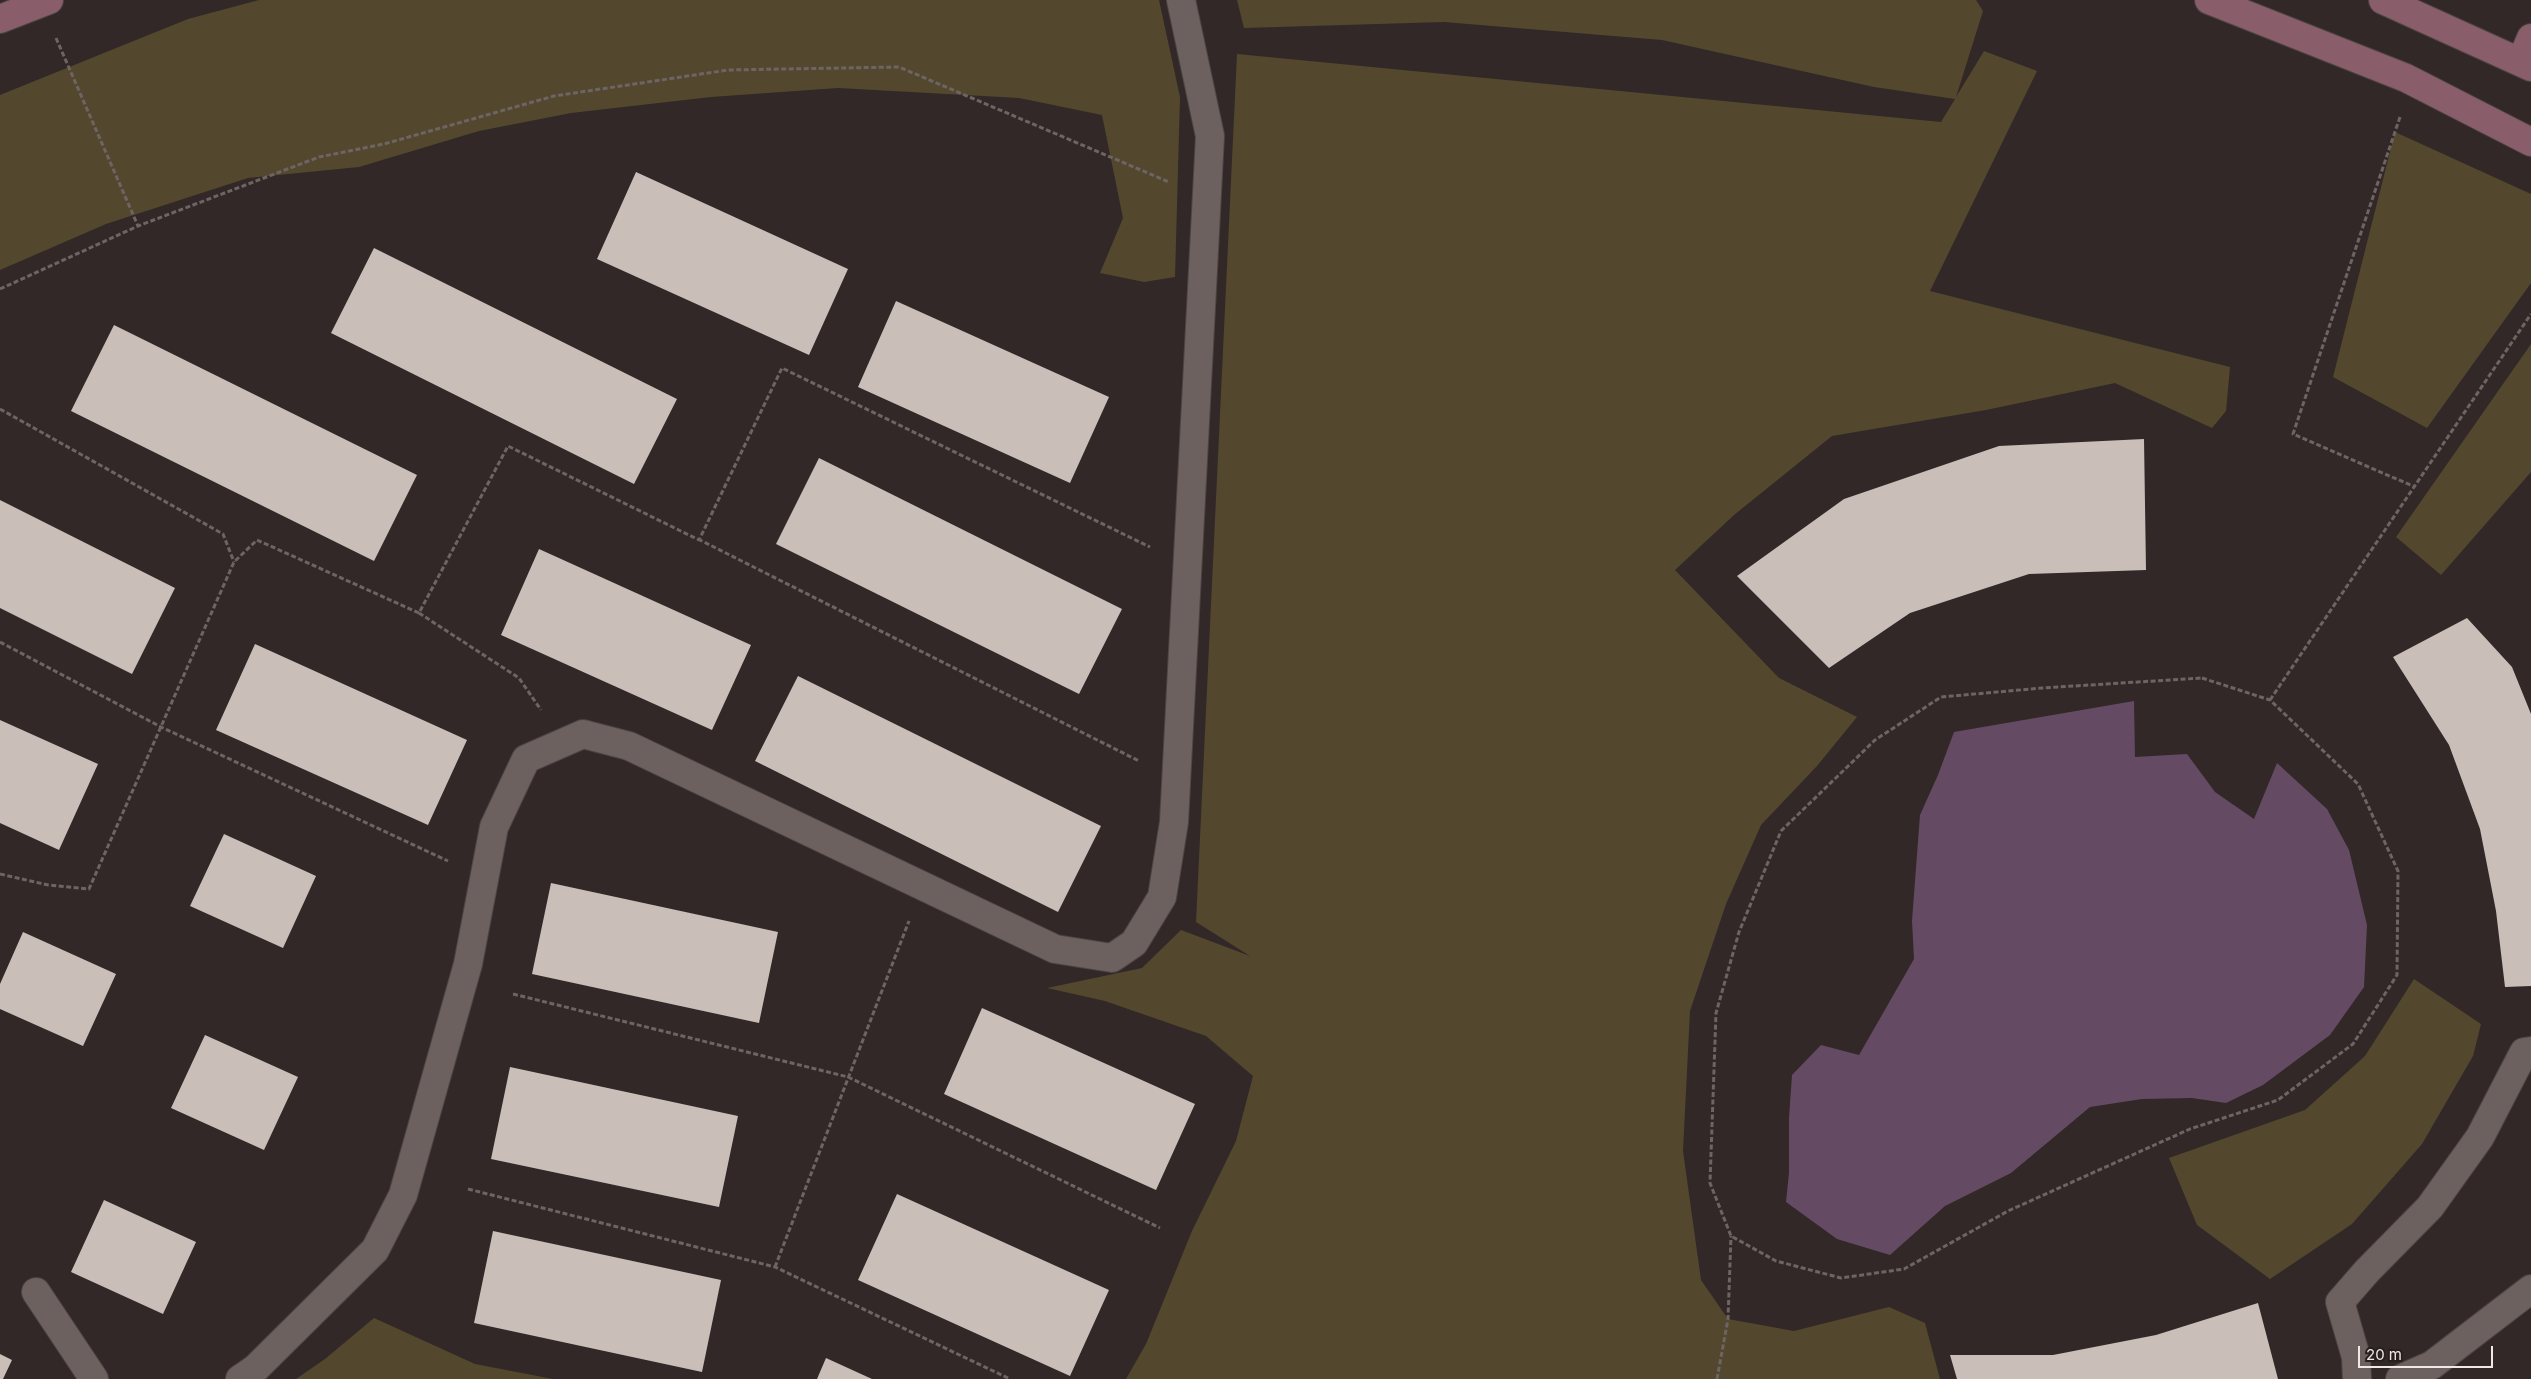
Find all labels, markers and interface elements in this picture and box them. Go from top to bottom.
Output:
scale bar [2361,1336,2496,1368]
text: 20 m [2366,1345,2402,1364]

